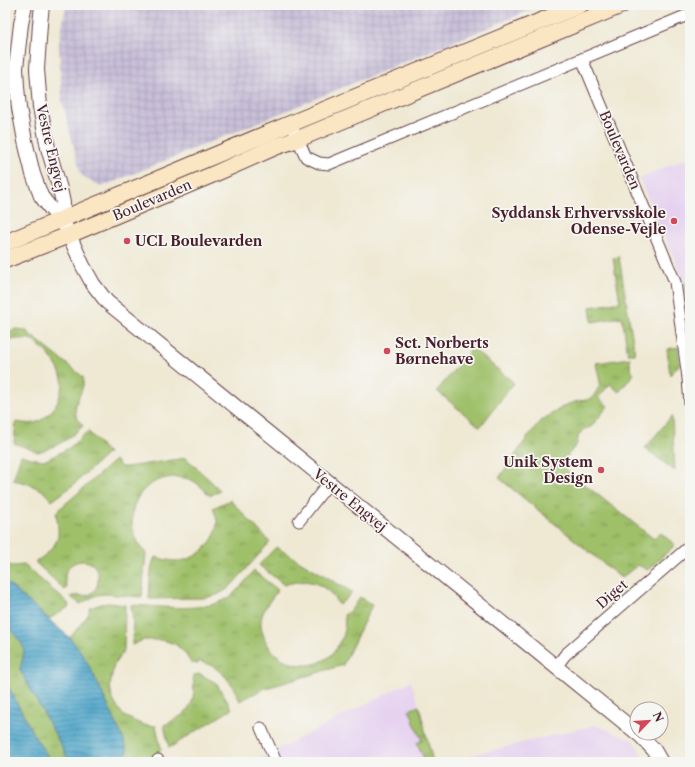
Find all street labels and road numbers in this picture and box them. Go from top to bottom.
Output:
street label: Vestre Engvej [32,101,70,194]
street label: Boulevarden [595,108,645,192]
street label: Boulevarden [110,175,194,225]
street label: Vestre Engvej [309,464,391,535]
street label: Diget [593,575,631,613]

